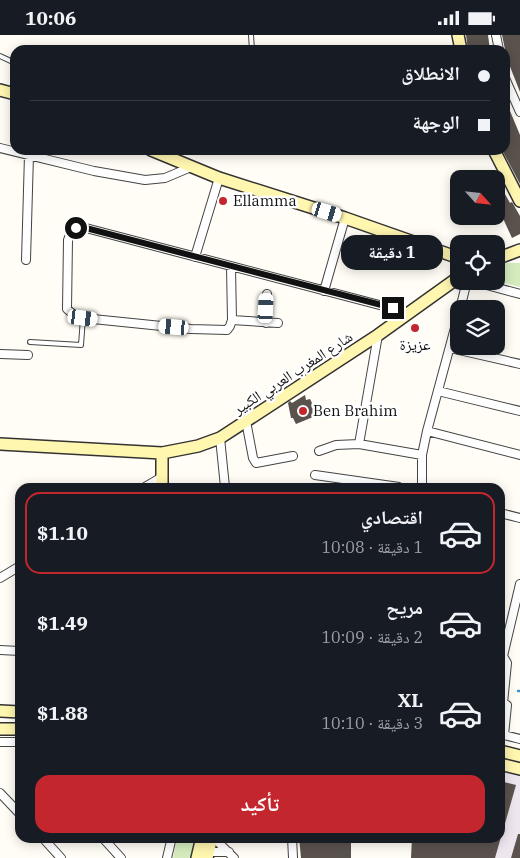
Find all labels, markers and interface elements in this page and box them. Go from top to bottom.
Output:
text: 10:06 [25,6,76,30]
text: الانطلاق [401,61,460,85]
text: الوجهة [412,110,460,134]
north arrow [450,170,505,225]
map controls [450,170,505,355]
place label: Ellamma [233,191,297,210]
marker: Ellamma [217,195,229,207]
car [310,200,343,224]
route start [65,217,87,239]
callout: 1 دقيقة [342,235,444,271]
button: locate [450,235,505,290]
text: 1 دقيقة [369,242,415,262]
car [257,293,274,323]
route end [382,297,404,319]
button: layers [450,300,505,355]
car [67,309,98,327]
car [158,318,189,336]
marker: عزيزة [409,322,421,334]
street label: شارع المغرب العربي الكبير [229,327,358,421]
place label: عزيزة [400,335,431,354]
place label: Ben Brahim [313,401,397,420]
marker: Ben Brahim [297,405,309,417]
text: اقتصادي [361,505,423,529]
icon: car [438,511,483,556]
text: $1.10 [37,521,88,545]
text: 1 دقيقة · 10:08 [322,537,423,557]
text: مريح [386,595,423,619]
icon: car [438,601,483,646]
text: $1.49 [37,611,88,635]
text: 2 دقيقة · 10:09 [322,627,423,647]
text: XL [397,688,423,712]
icon: car [438,691,483,736]
text: $1.88 [37,701,88,725]
text: 3 دقيقة · 10:10 [322,713,423,733]
button: تأكيد [35,775,485,833]

